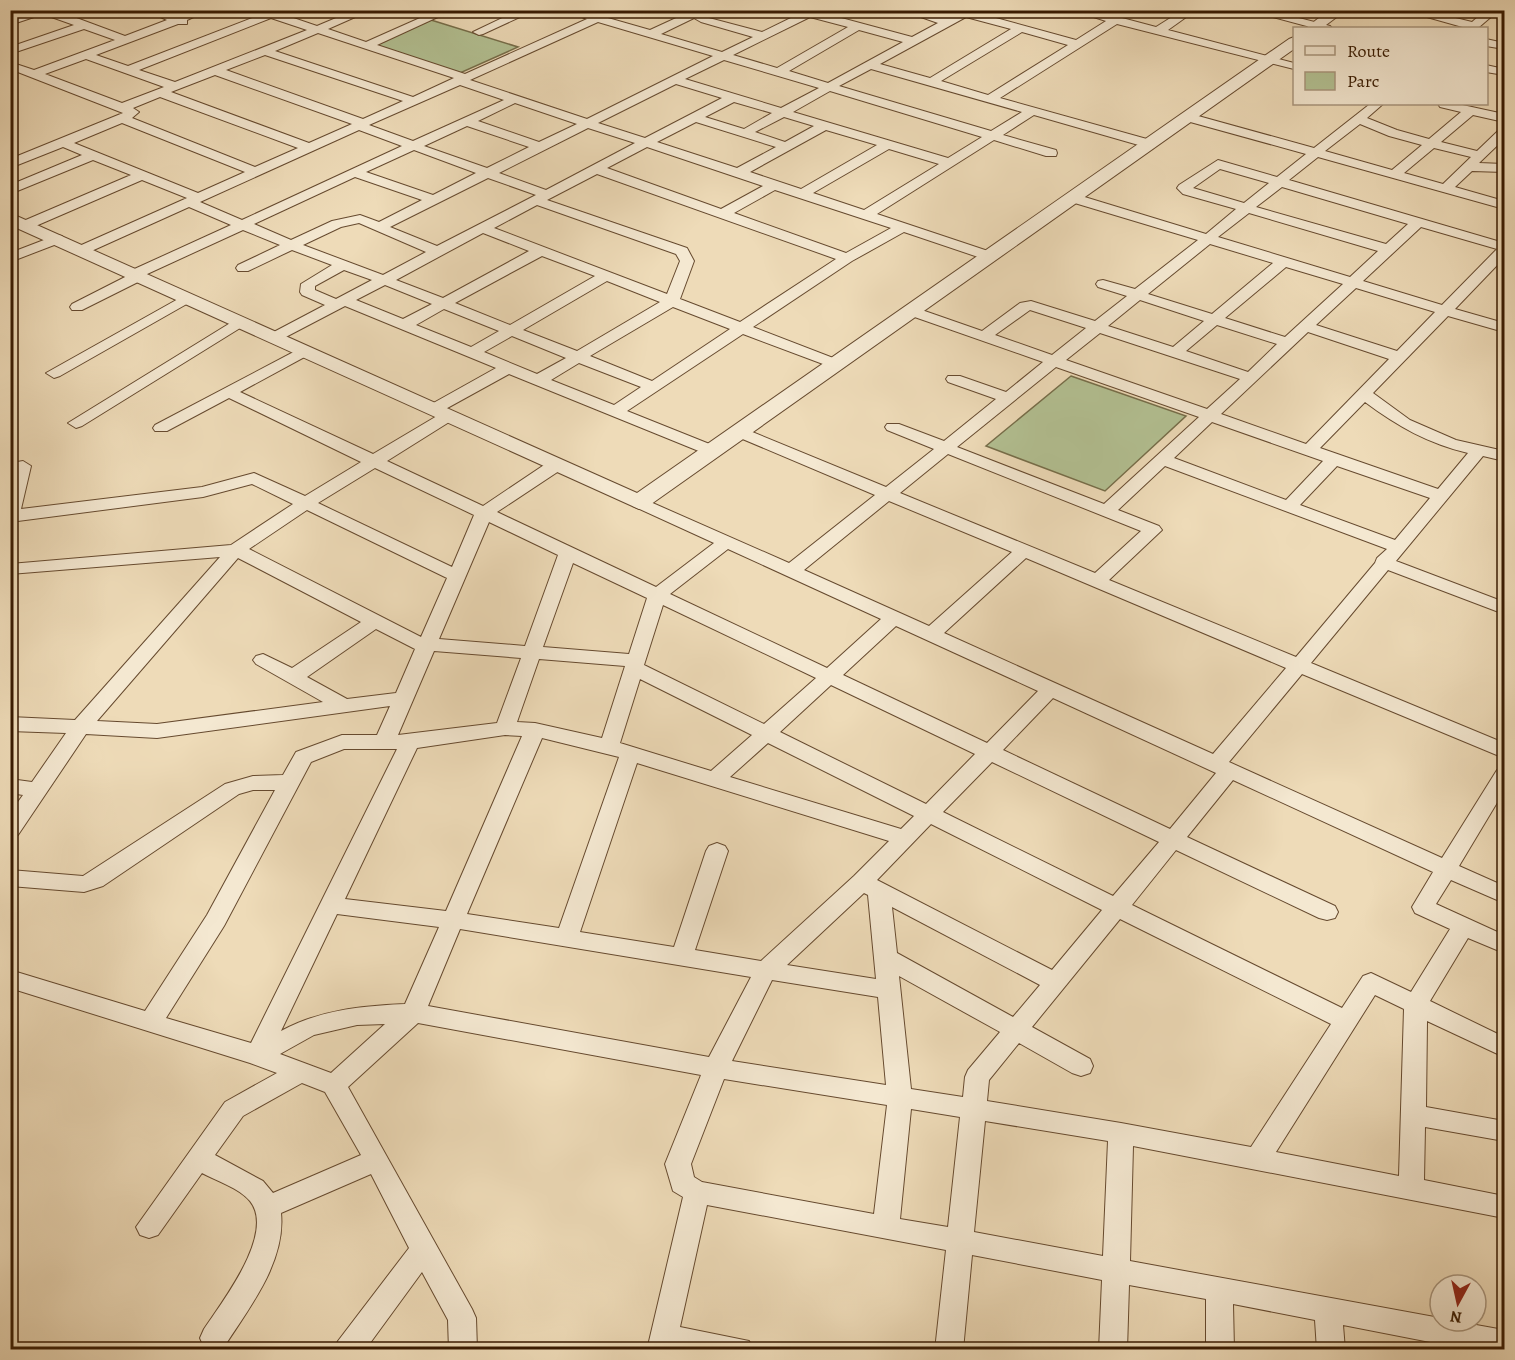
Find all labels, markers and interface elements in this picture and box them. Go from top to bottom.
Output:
legend [1293,27,1488,105]
text: Route [1347,39,1390,63]
text: Parc [1347,69,1379,93]
north arrow [1428,1273,1488,1333]
text: N [1448,1305,1463,1329]

